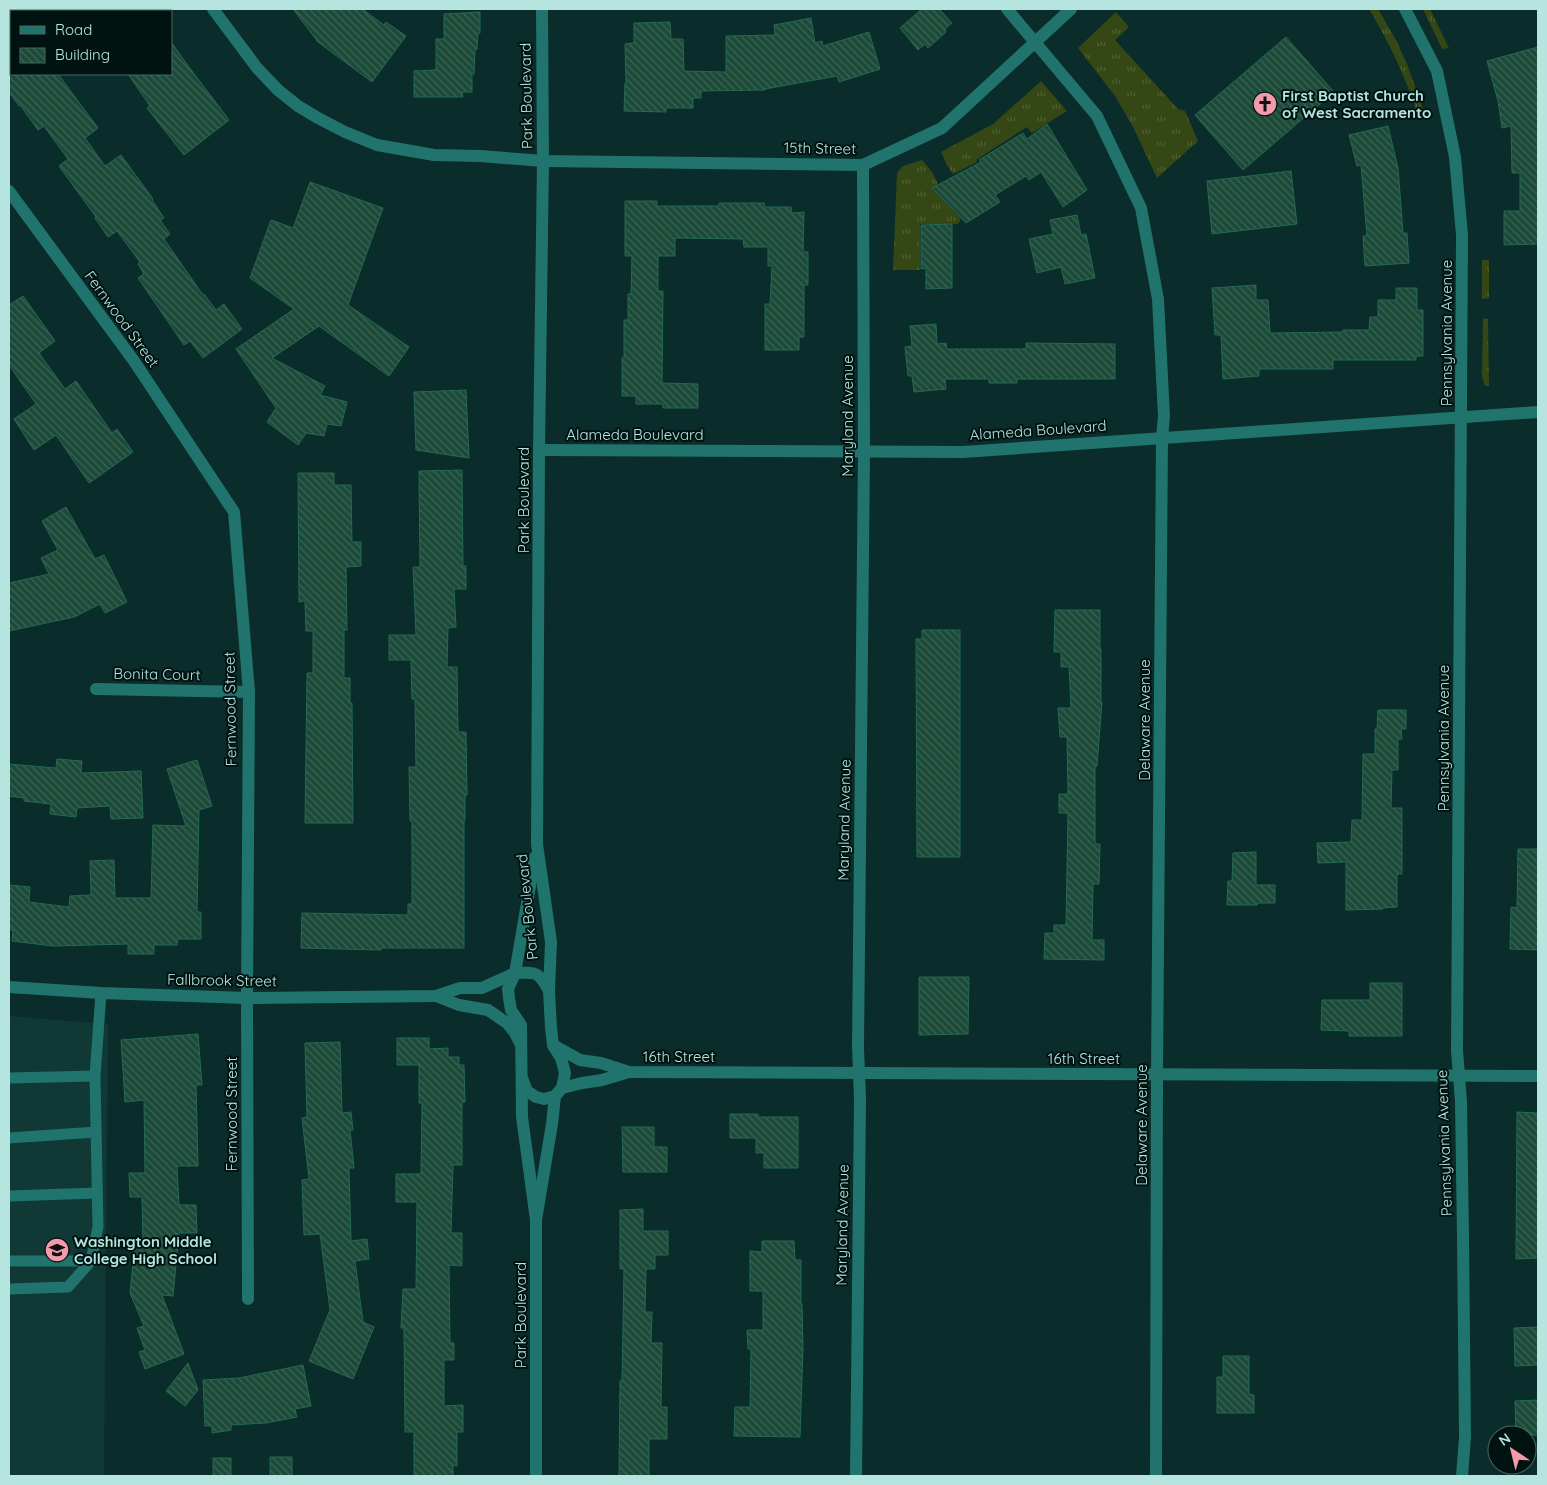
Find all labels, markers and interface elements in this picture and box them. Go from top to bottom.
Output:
legend [10,10,172,75]
text: Road [55,20,92,39]
street label: Park Boulevard [516,43,536,149]
text: Building [55,45,110,64]
place label: First Baptist Church of West Sacramento [1282,86,1431,122]
church icon: First Baptist Church of West Sacramento [1252,91,1278,117]
street label: 15th Street [784,138,856,158]
street label: Pennsylvania Avenue [1437,260,1456,406]
street label: Fernwood Street [81,267,163,371]
street label: Maryland Avenue [838,355,857,477]
street label: Alameda Boulevard [969,416,1107,444]
street label: Alameda Boulevard [566,425,704,444]
street label: Park Boulevard [514,447,533,553]
street label: Fernwood Street [219,651,241,767]
street label: Delaware Avenue [1135,659,1154,781]
street label: Bonita Court [113,664,201,684]
street label: Pennsylvania Avenue [1434,665,1453,811]
street label: Maryland Avenue [833,759,855,881]
street label: Park Boulevard [512,853,542,961]
street label: Fallbrook Street [167,970,277,990]
street label: 16th Street [643,1047,715,1066]
street label: 16th Street [1048,1049,1120,1068]
street label: Fernwood Street [222,1057,241,1171]
street label: Delaware Avenue [1132,1064,1151,1186]
street label: Pennsylvania Avenue [1432,1069,1456,1217]
street label: Maryland Avenue [831,1164,853,1286]
place label: Washington Middle College High School [74,1232,217,1268]
school or university icon: Washington Middle College High School [44,1237,70,1263]
street label: Park Boulevard [511,1262,530,1368]
north arrow [1487,1425,1537,1475]
text: N [1495,1429,1514,1450]

